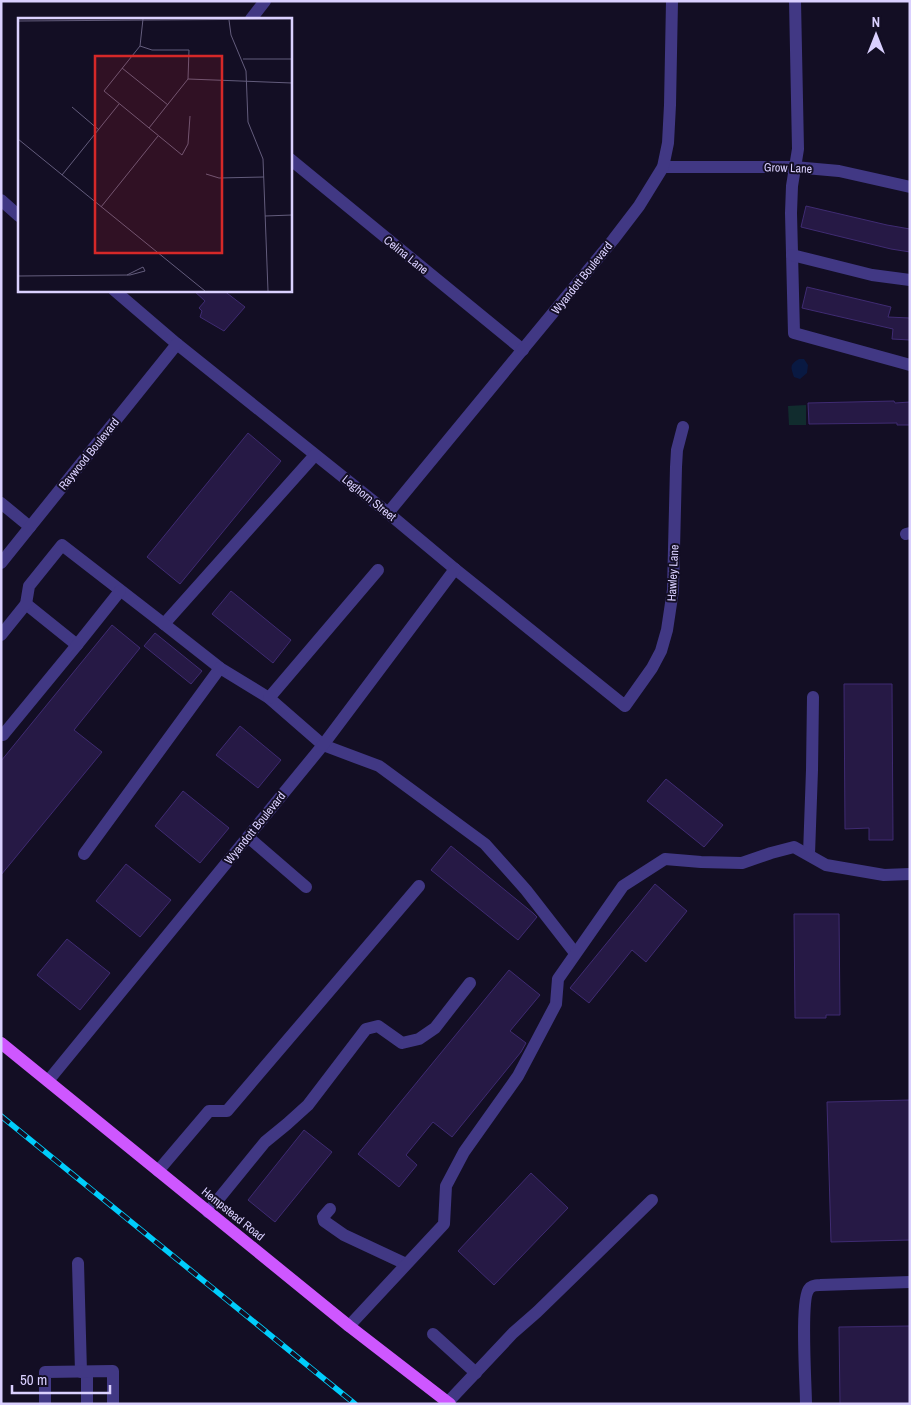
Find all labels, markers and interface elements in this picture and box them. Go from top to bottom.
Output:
north arrow [851,10,901,60]
text: N [872,13,880,31]
inset map [18,18,291,291]
street label: Grow Lane [764,159,812,177]
street label: Celina Lane [380,232,432,278]
street label: Wyandott Boulevard [548,239,616,317]
street label: Raywood Boulevard [55,415,123,493]
street label: Leghorn Street [339,471,400,525]
street label: Hawley Lane [664,544,682,602]
street label: Wyandott Boulevard [221,789,289,867]
street label: Hempstead Road [198,1184,268,1244]
scale bar [12,1362,110,1394]
text: 50 m [20,1369,47,1390]

